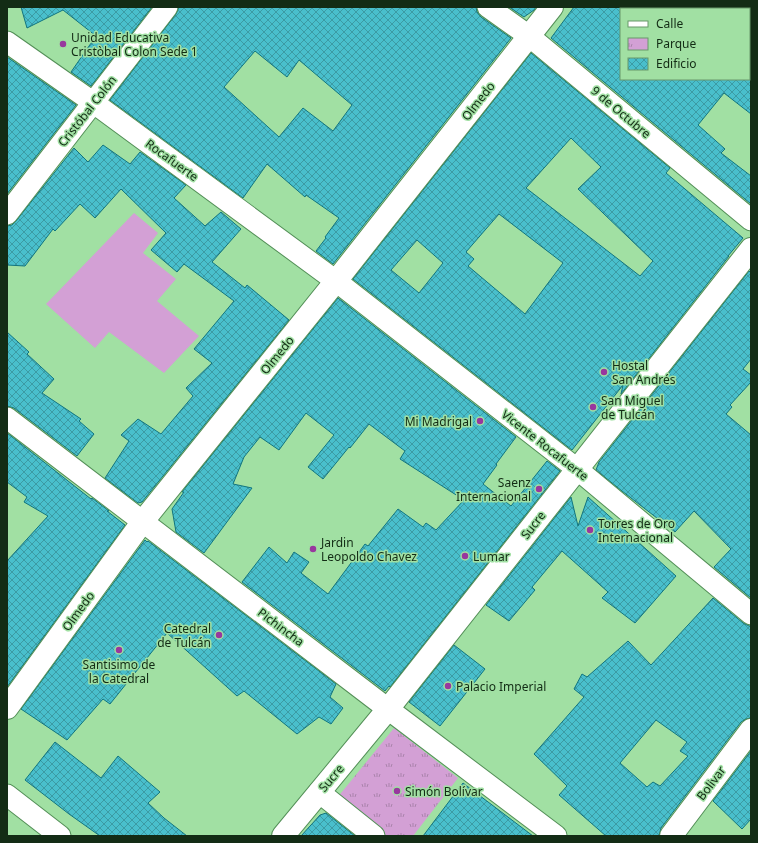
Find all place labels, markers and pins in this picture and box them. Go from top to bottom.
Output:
place label: Unidad Educativa Cristòbal Colon Sede 1 [71,29,198,60]
marker: Unidad Educativa Cristòbal Colon Sede 1 [58,39,68,49]
place label: Hostal San Andrés [612,357,676,388]
marker: Hostal San Andrés [599,367,609,377]
place label: San Miguel de Tulcán [601,392,664,423]
marker: San Miguel de Tulcán [588,402,598,412]
place label: Mi Madrigal [405,413,472,430]
marker: Mi Madrigal [475,416,485,426]
place label: Saenz Internacional [456,474,531,505]
marker: Saenz Internacional [534,484,544,494]
place label: Torres de Oro Internacional [598,515,675,546]
marker: Torres de Oro Internacional [585,525,595,535]
place label: Jardin Leopoldo Chavez [320,534,417,565]
marker: Jardin Leopoldo Chavez [308,544,318,554]
place label: Lumar [473,548,510,565]
marker: Lumar [460,551,470,561]
place label: Catedral de Tulcán [157,620,211,651]
marker: Catedral de Tulcán [214,630,224,640]
marker: Santisimo de la Catedral [114,645,124,655]
place label: Santisimo de la Catedral [83,656,156,687]
place label: Palacio Imperial [456,678,546,695]
marker: Palacio Imperial [443,681,453,691]
place label: Simón Bolívar [405,783,483,800]
marker: Simón Bolívar [392,786,402,796]

